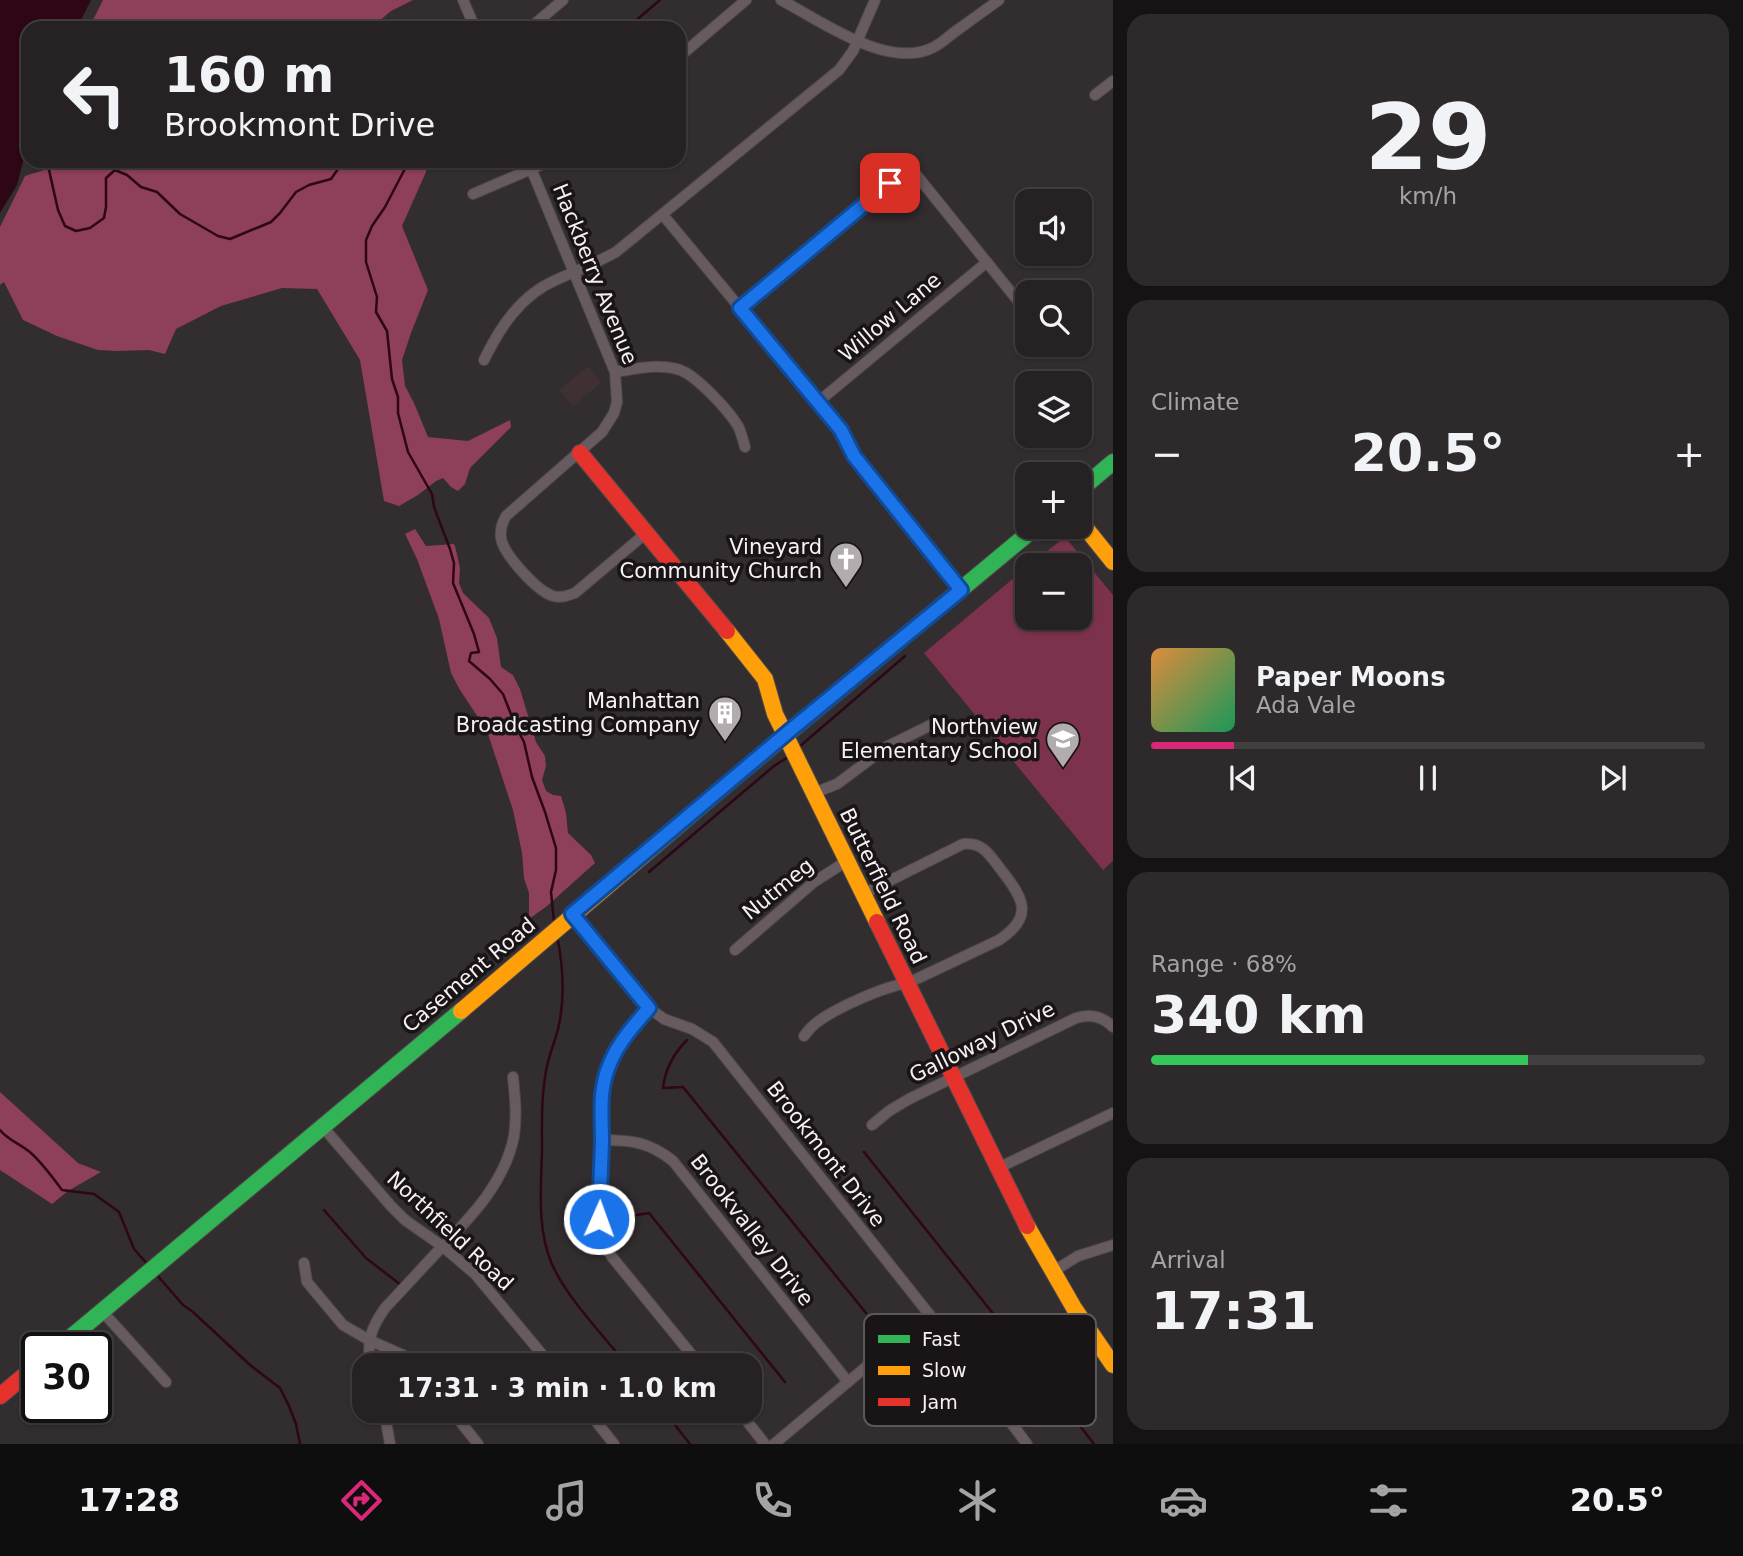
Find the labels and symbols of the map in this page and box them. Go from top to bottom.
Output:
pin [860,153,920,213]
street label: Hackberry Avenue [548,180,642,368]
street label: Willow Lane [834,268,946,366]
place label: Vineyard Community Church [619,535,822,583]
church icon: Vineyard Community Church [827,540,865,589]
place label: Manhattan Broadcasting Company [456,689,700,737]
building icon: Manhattan Broadcasting Company [706,694,744,743]
place label: Northview Elementary School [841,715,1038,763]
school or university icon: Northview Elementary School [1044,720,1082,769]
street label: Butterfield Road [835,804,931,968]
street label: Nutmeg [738,853,818,925]
street label: Casement Road [398,913,540,1037]
street label: Galloway Drive [905,996,1059,1088]
street label: Brookmont Drive [762,1076,890,1232]
street label: Brookvalley Drive [685,1150,819,1310]
street label: Northfield Road [382,1166,518,1296]
position arrow [562,1182,636,1256]
legend [864,1314,1096,1426]
text: Fast [922,1328,960,1350]
speed limit sign: 30 [21,1332,112,1423]
text: Slow [922,1359,967,1381]
text: Jam [921,1391,958,1413]

